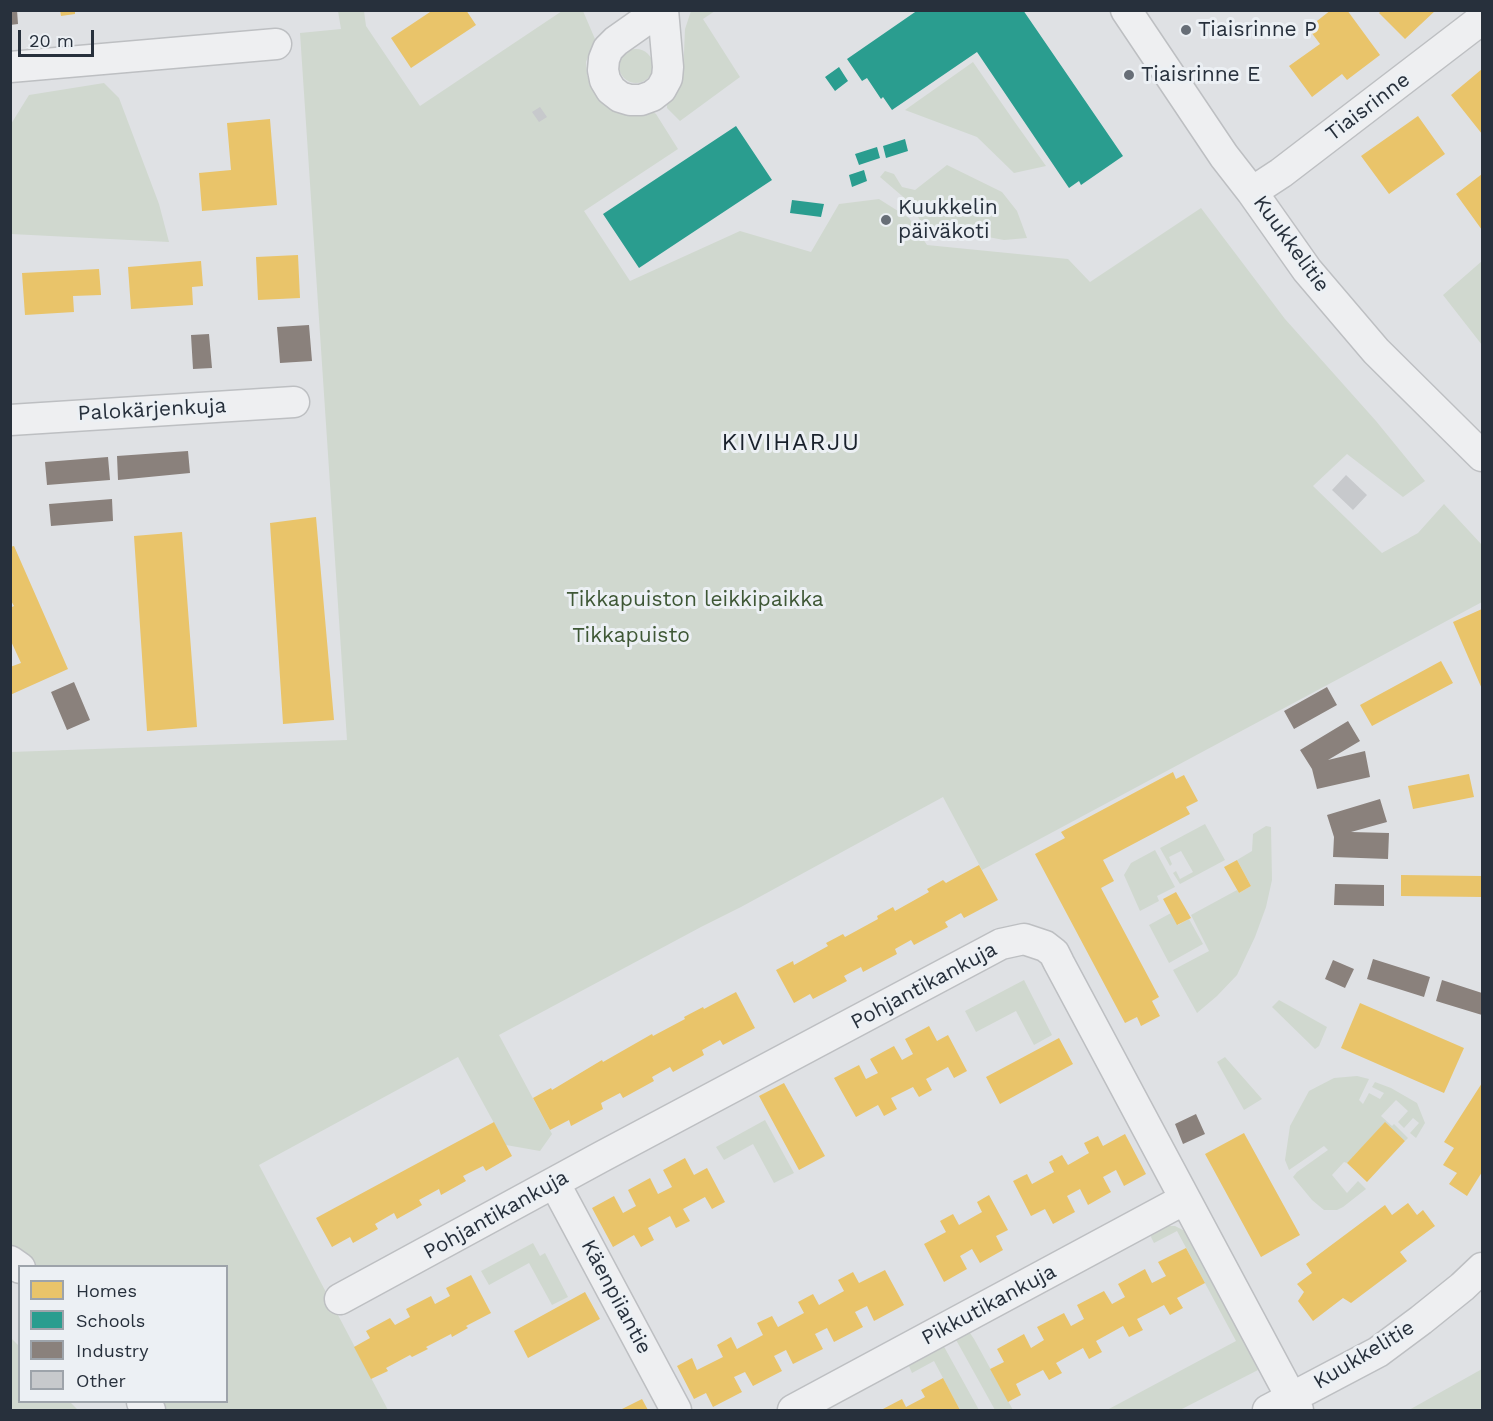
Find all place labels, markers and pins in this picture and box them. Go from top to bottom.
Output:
place label: Tiaisrinne P [1198,17,1317,43]
marker: Tiaisrinne P [1179,23,1193,37]
place label: Tiaisrinne E [1141,62,1260,88]
marker: Tiaisrinne E [1122,68,1136,82]
place label: Kuukkelin päiväkoti [898,195,998,245]
marker: Kuukkelin päiväkoti [879,213,893,227]

